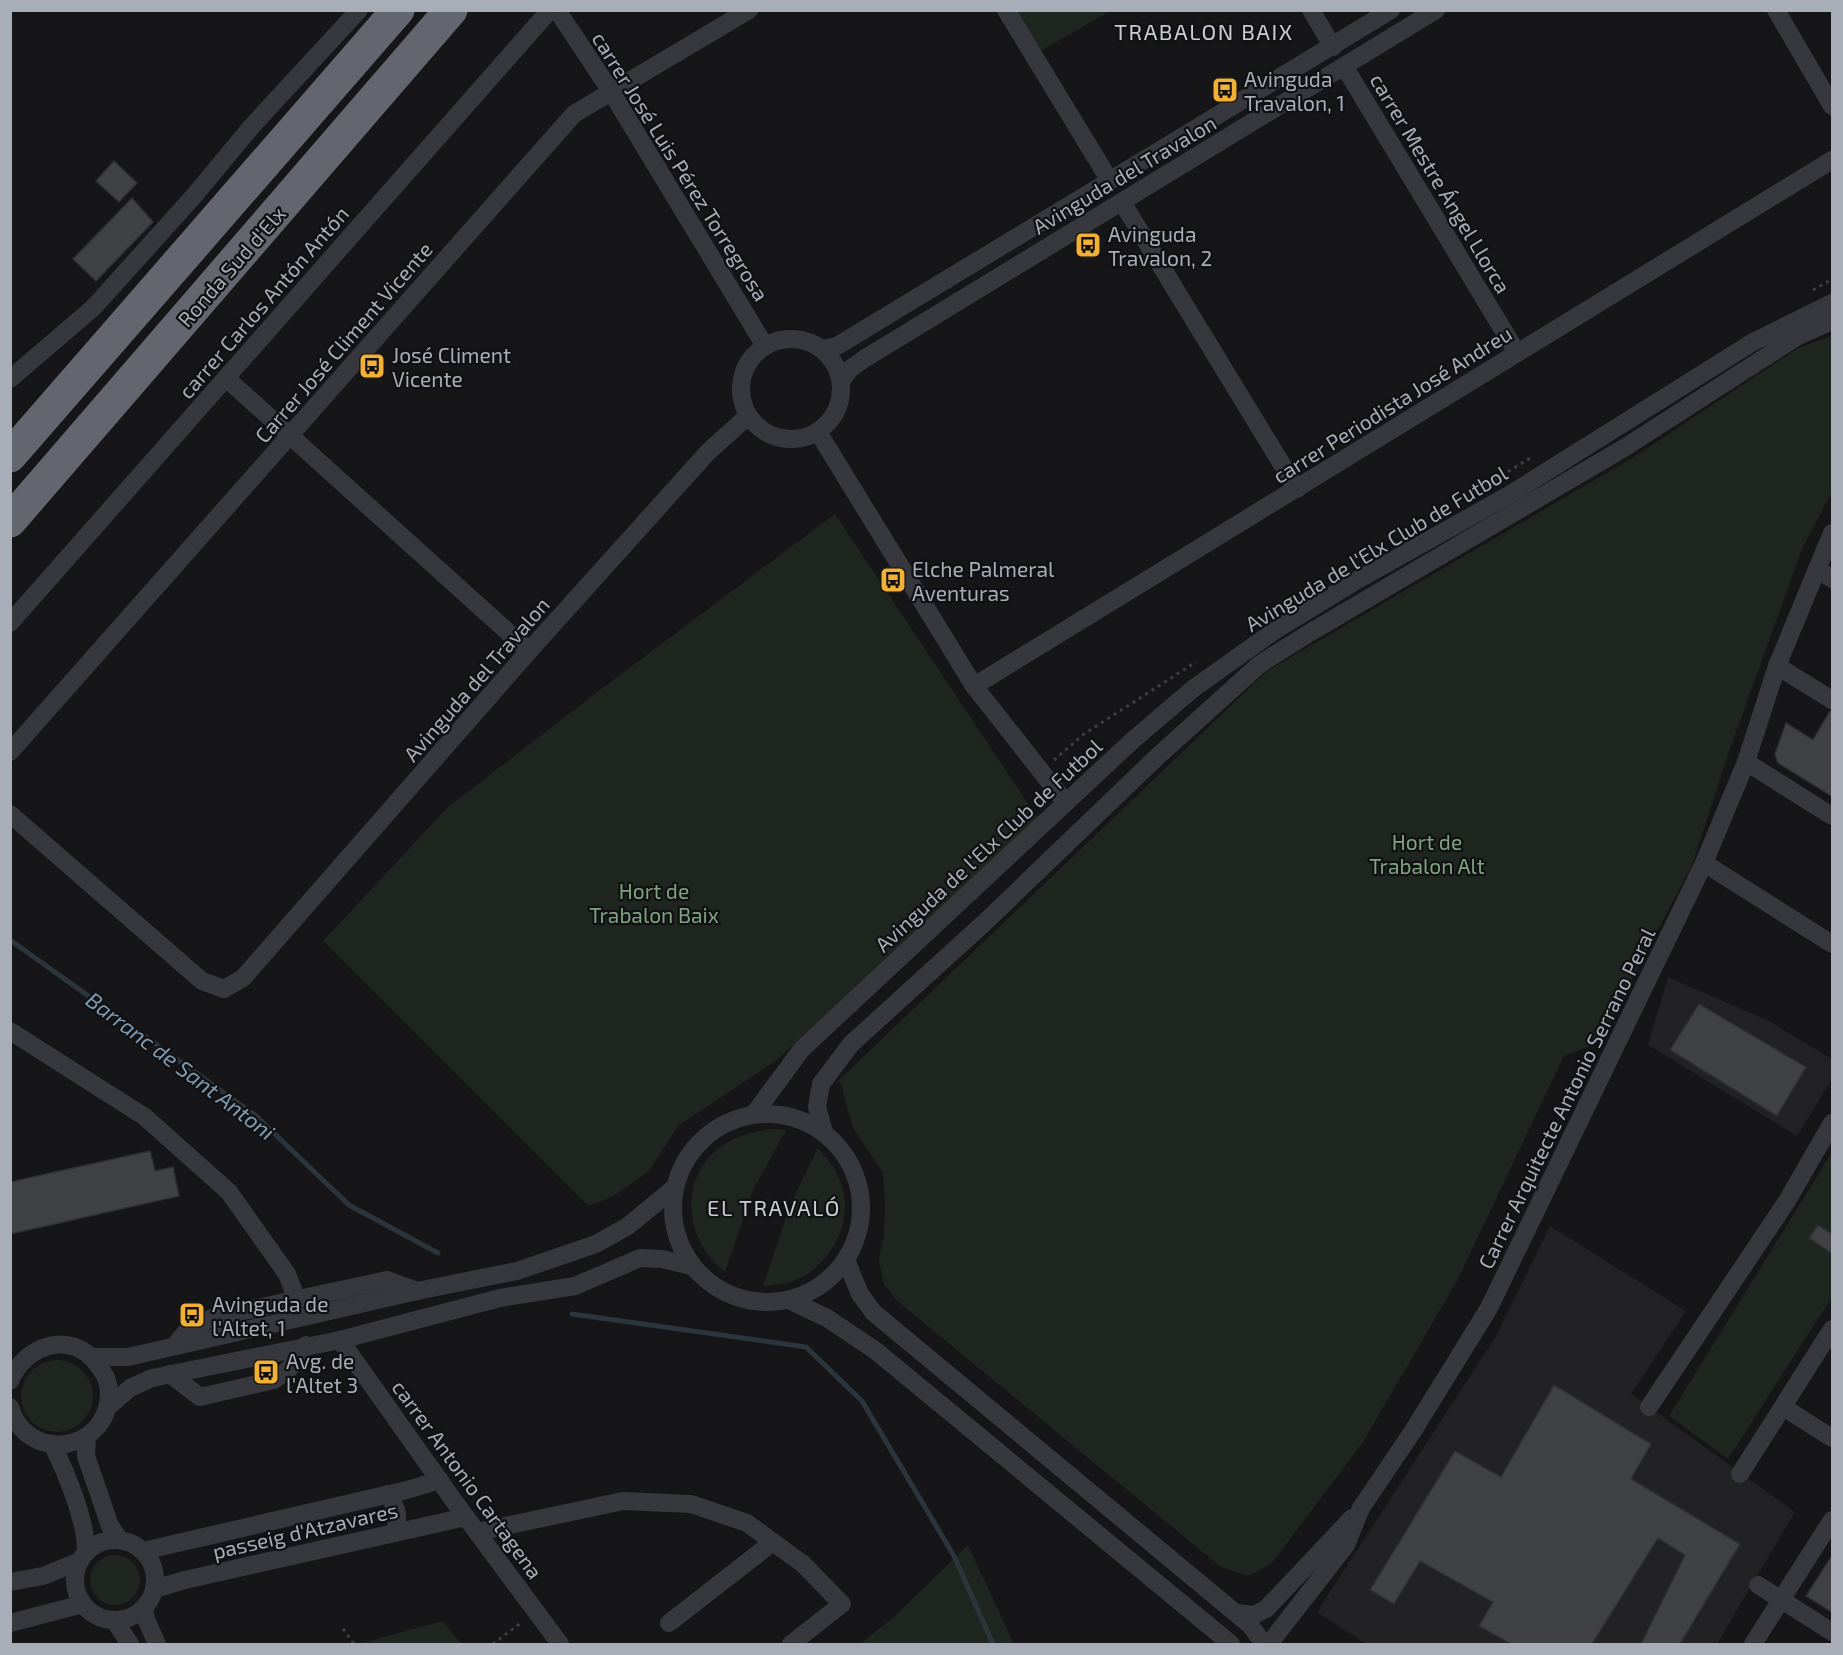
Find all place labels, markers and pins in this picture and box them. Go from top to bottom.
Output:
place label: Avinguda Travalon, 1 [1244,66,1345,115]
bus stop icon: Avinguda Travalon, 1 [1210,75,1240,105]
place label: Avinguda Travalon, 2 [1108,221,1212,270]
bus stop icon: Avinguda Travalon, 2 [1073,230,1103,260]
place label: José Climent Vicente [392,342,511,391]
bus stop icon: José Climent Vicente [357,351,387,381]
place label: Elche Palmeral Aventuras [912,556,1055,605]
bus stop icon: Elche Palmeral Aventuras [878,565,908,595]
place label: Avinguda de l'Altet, 1 [212,1291,328,1340]
bus stop icon: Avinguda de l'Altet, 1 [177,1300,207,1330]
place label: Avg. de l'Altet 3 [286,1348,358,1397]
bus stop icon: Avg. de l'Altet 3 [251,1357,281,1387]

